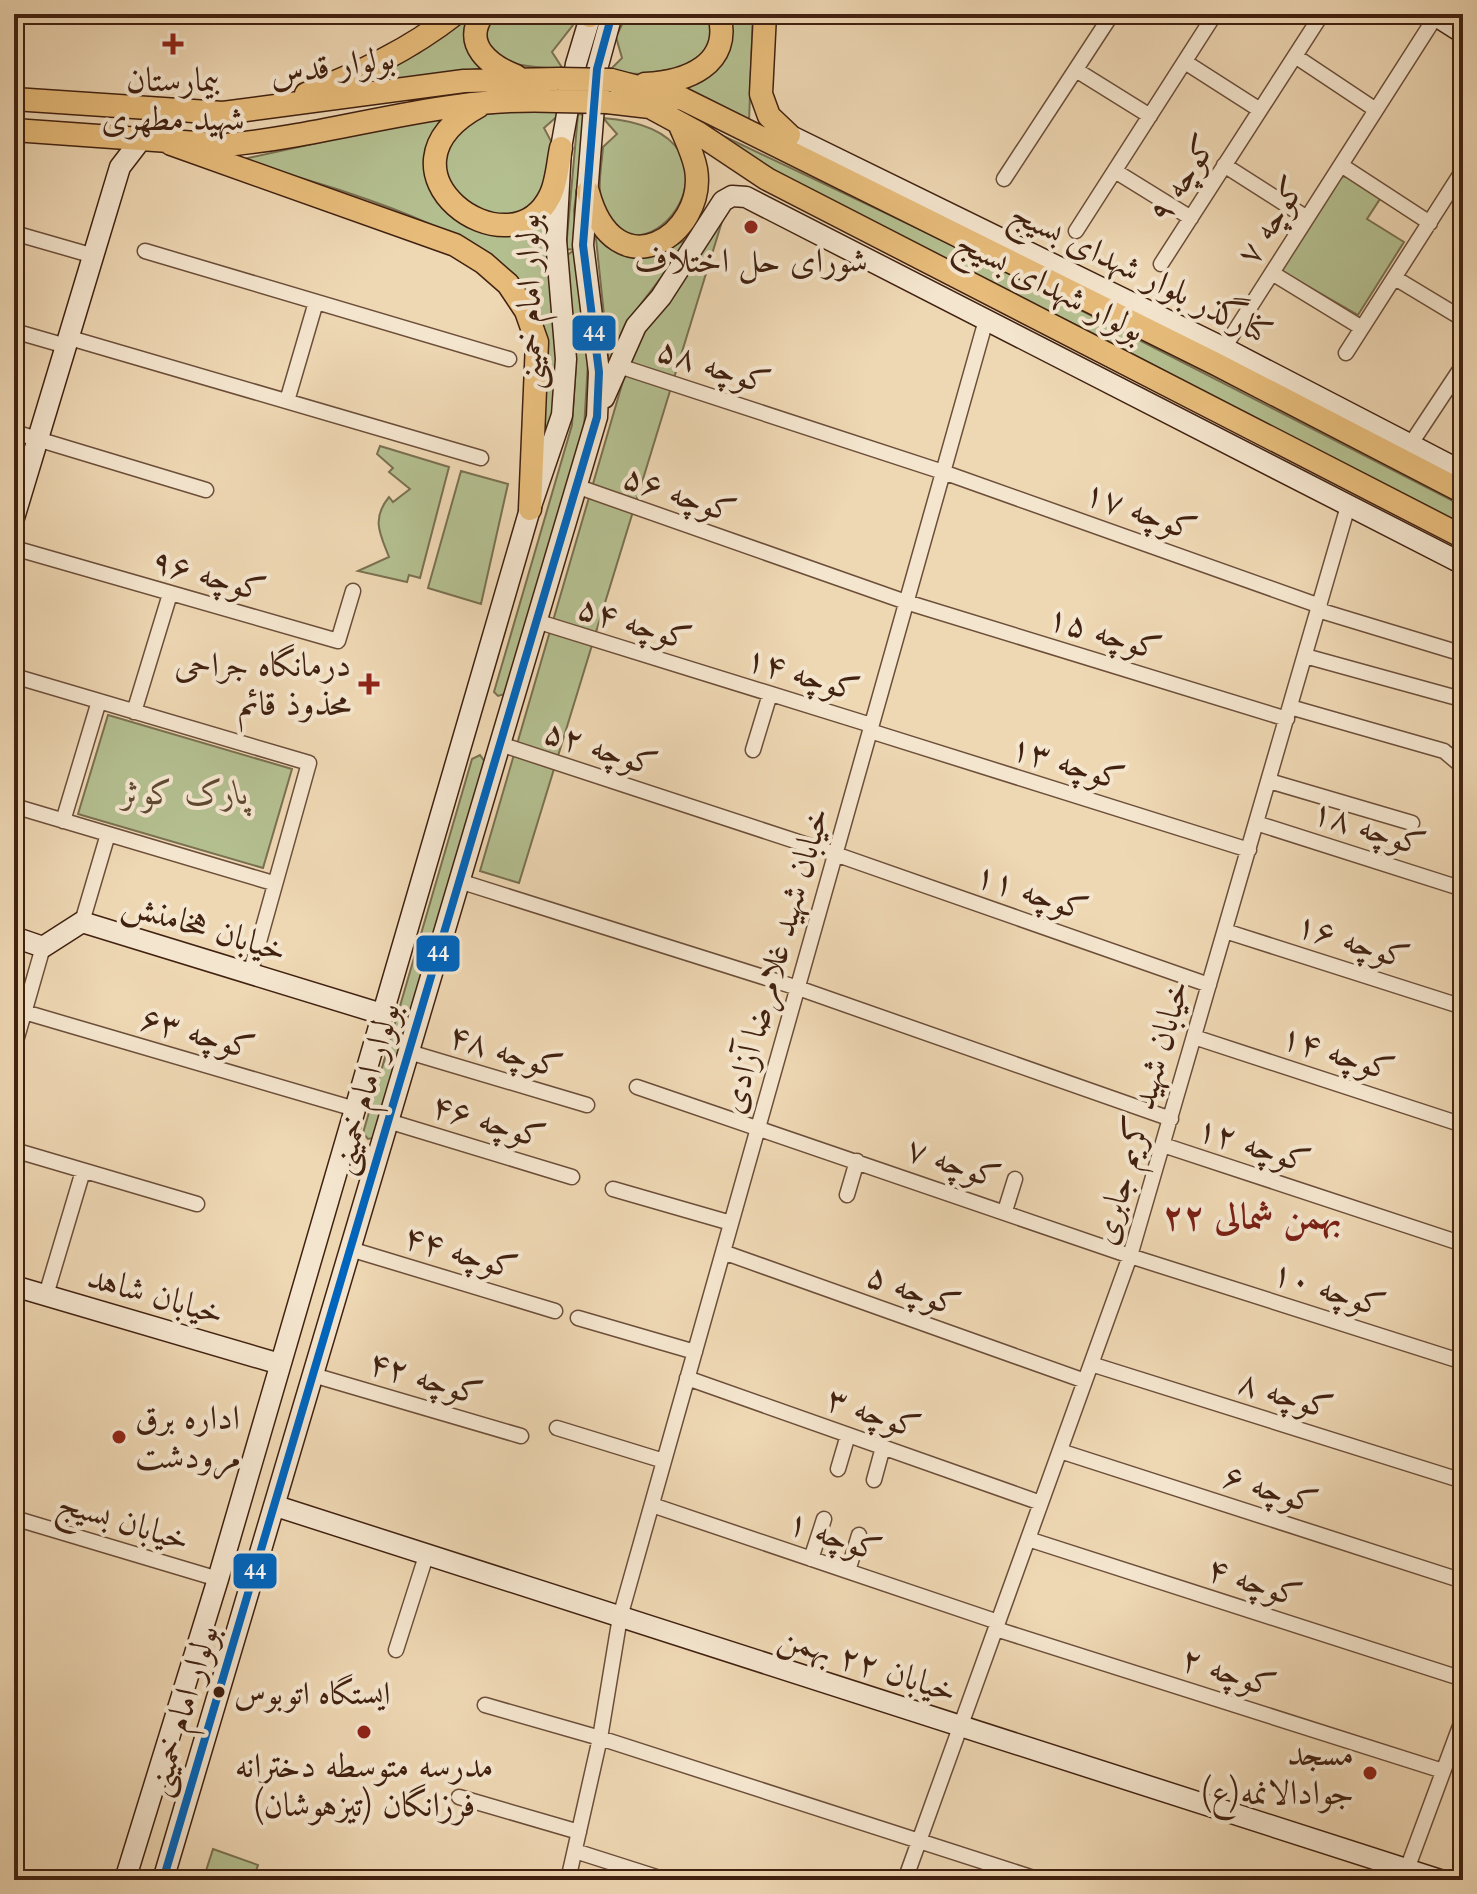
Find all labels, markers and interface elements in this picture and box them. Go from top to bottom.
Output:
marker: بیمارستان شهید مطهری [162,33,184,55]
street label: بولوار قدس [267,34,398,98]
place label: بیمارستان شهید مطهری [101,57,245,142]
street label: کوچه ۹ [1136,125,1227,232]
street label: کوچه ۷ [1225,167,1316,274]
street label: کنارگذر بلوار شهدای بسیج [1000,188,1281,363]
street label: بولوار امام خمینی [504,213,560,391]
marker: شورای حل اختلاف [742,218,760,236]
street label: بولوار شهدای بسیج [945,219,1153,359]
place label: شورای حل اختلاف [634,238,868,284]
line badge: 44 [571,314,617,352]
text: 44 [583,319,605,349]
street label: کوچه ۵۸ [651,326,776,406]
street label: کوچه ۵۶ [617,453,742,535]
street label: کوچه ۱۷ [1078,469,1203,552]
street label: کوچه ۹۶ [146,537,271,613]
street label: کوچه ۵۴ [572,584,697,662]
street label: کوچه ۱۵ [1042,594,1167,672]
street label: کوچه ۱۴ [740,635,865,713]
place label: درمانگاه جراحی محذوذ قائم [174,642,351,733]
marker: درمانگاه جراحی محذوذ قائم [358,673,380,695]
street label: کوچه ۵۲ [538,708,663,788]
street label: کوچه ۱۳ [1005,724,1130,802]
park label: پارک کوثر [118,770,252,817]
street label: کوچه ۱۸ [1306,788,1431,868]
street label: خیابان شهید غلامرضا آزادی [709,802,841,1119]
street label: کوچه ۱۱ [969,851,1094,933]
street label: خیابان هخامنش [117,880,292,974]
street label: کوچه ۱۶ [1290,901,1415,981]
line badge: 44 [415,934,461,973]
text: 44 [427,939,449,969]
street label: خیابان شهید کریم جابری [1081,975,1207,1252]
street label: کوچه ۶۳ [135,995,260,1071]
street label: بولوار امام خمینی [318,997,417,1181]
street label: کوچه ۴۸ [443,1012,568,1090]
street label: کوچه ۱۴ [1275,1013,1400,1093]
street label: کوچه ۴۶ [426,1082,551,1160]
street label: کوچه ۱۲ [1191,1105,1316,1185]
street label: کوچه ۷ [900,1125,1007,1200]
district label: ۲۲ بهمن شمالی [1163,1192,1341,1241]
street label: کوچه ۴۴ [398,1213,523,1291]
street label: کوچه ۱۰ [1266,1249,1391,1329]
street label: کوچه ۵ [860,1252,967,1328]
street label: خیابان شاهد [82,1254,229,1336]
street label: کوچه ۴۲ [363,1339,488,1417]
street label: کوچه ۸ [1233,1359,1339,1431]
street label: کوچه ۳ [820,1375,927,1450]
place label: اداره برق مرودشت [135,1395,241,1480]
marker: اداره برق مرودشت [110,1428,128,1446]
street label: کوچه ۶ [1218,1452,1324,1526]
street label: خیابان بسیج [50,1479,195,1569]
street label: کوچه ۱ [781,1498,888,1573]
street label: کوچه ۴ [1202,1545,1308,1619]
line badge: 44 [232,1552,278,1590]
text: 44 [244,1557,266,1587]
street label: خیابان ۲۲ بهمن [773,1614,963,1714]
street label: بولوار امام خمینی [134,1619,236,1803]
street label: کوچه ۲ [1176,1635,1282,1709]
place label: ایستگاه اتوبوس [234,1672,390,1716]
marker: ایستگاه اتوبوس [211,1684,227,1700]
marker: مدرسه متوسطه دخترانه فرزانگان (تیزهوشان) [355,1723,373,1741]
place label: مسجد جوادالانمه(ع) [1200,1731,1354,1821]
place label: مدرسه متوسطه دخترانه فرزانگان (تیزهوشان) [235,1743,493,1828]
marker: مسجد جوادالانمه(ع) [1361,1764,1379,1782]

